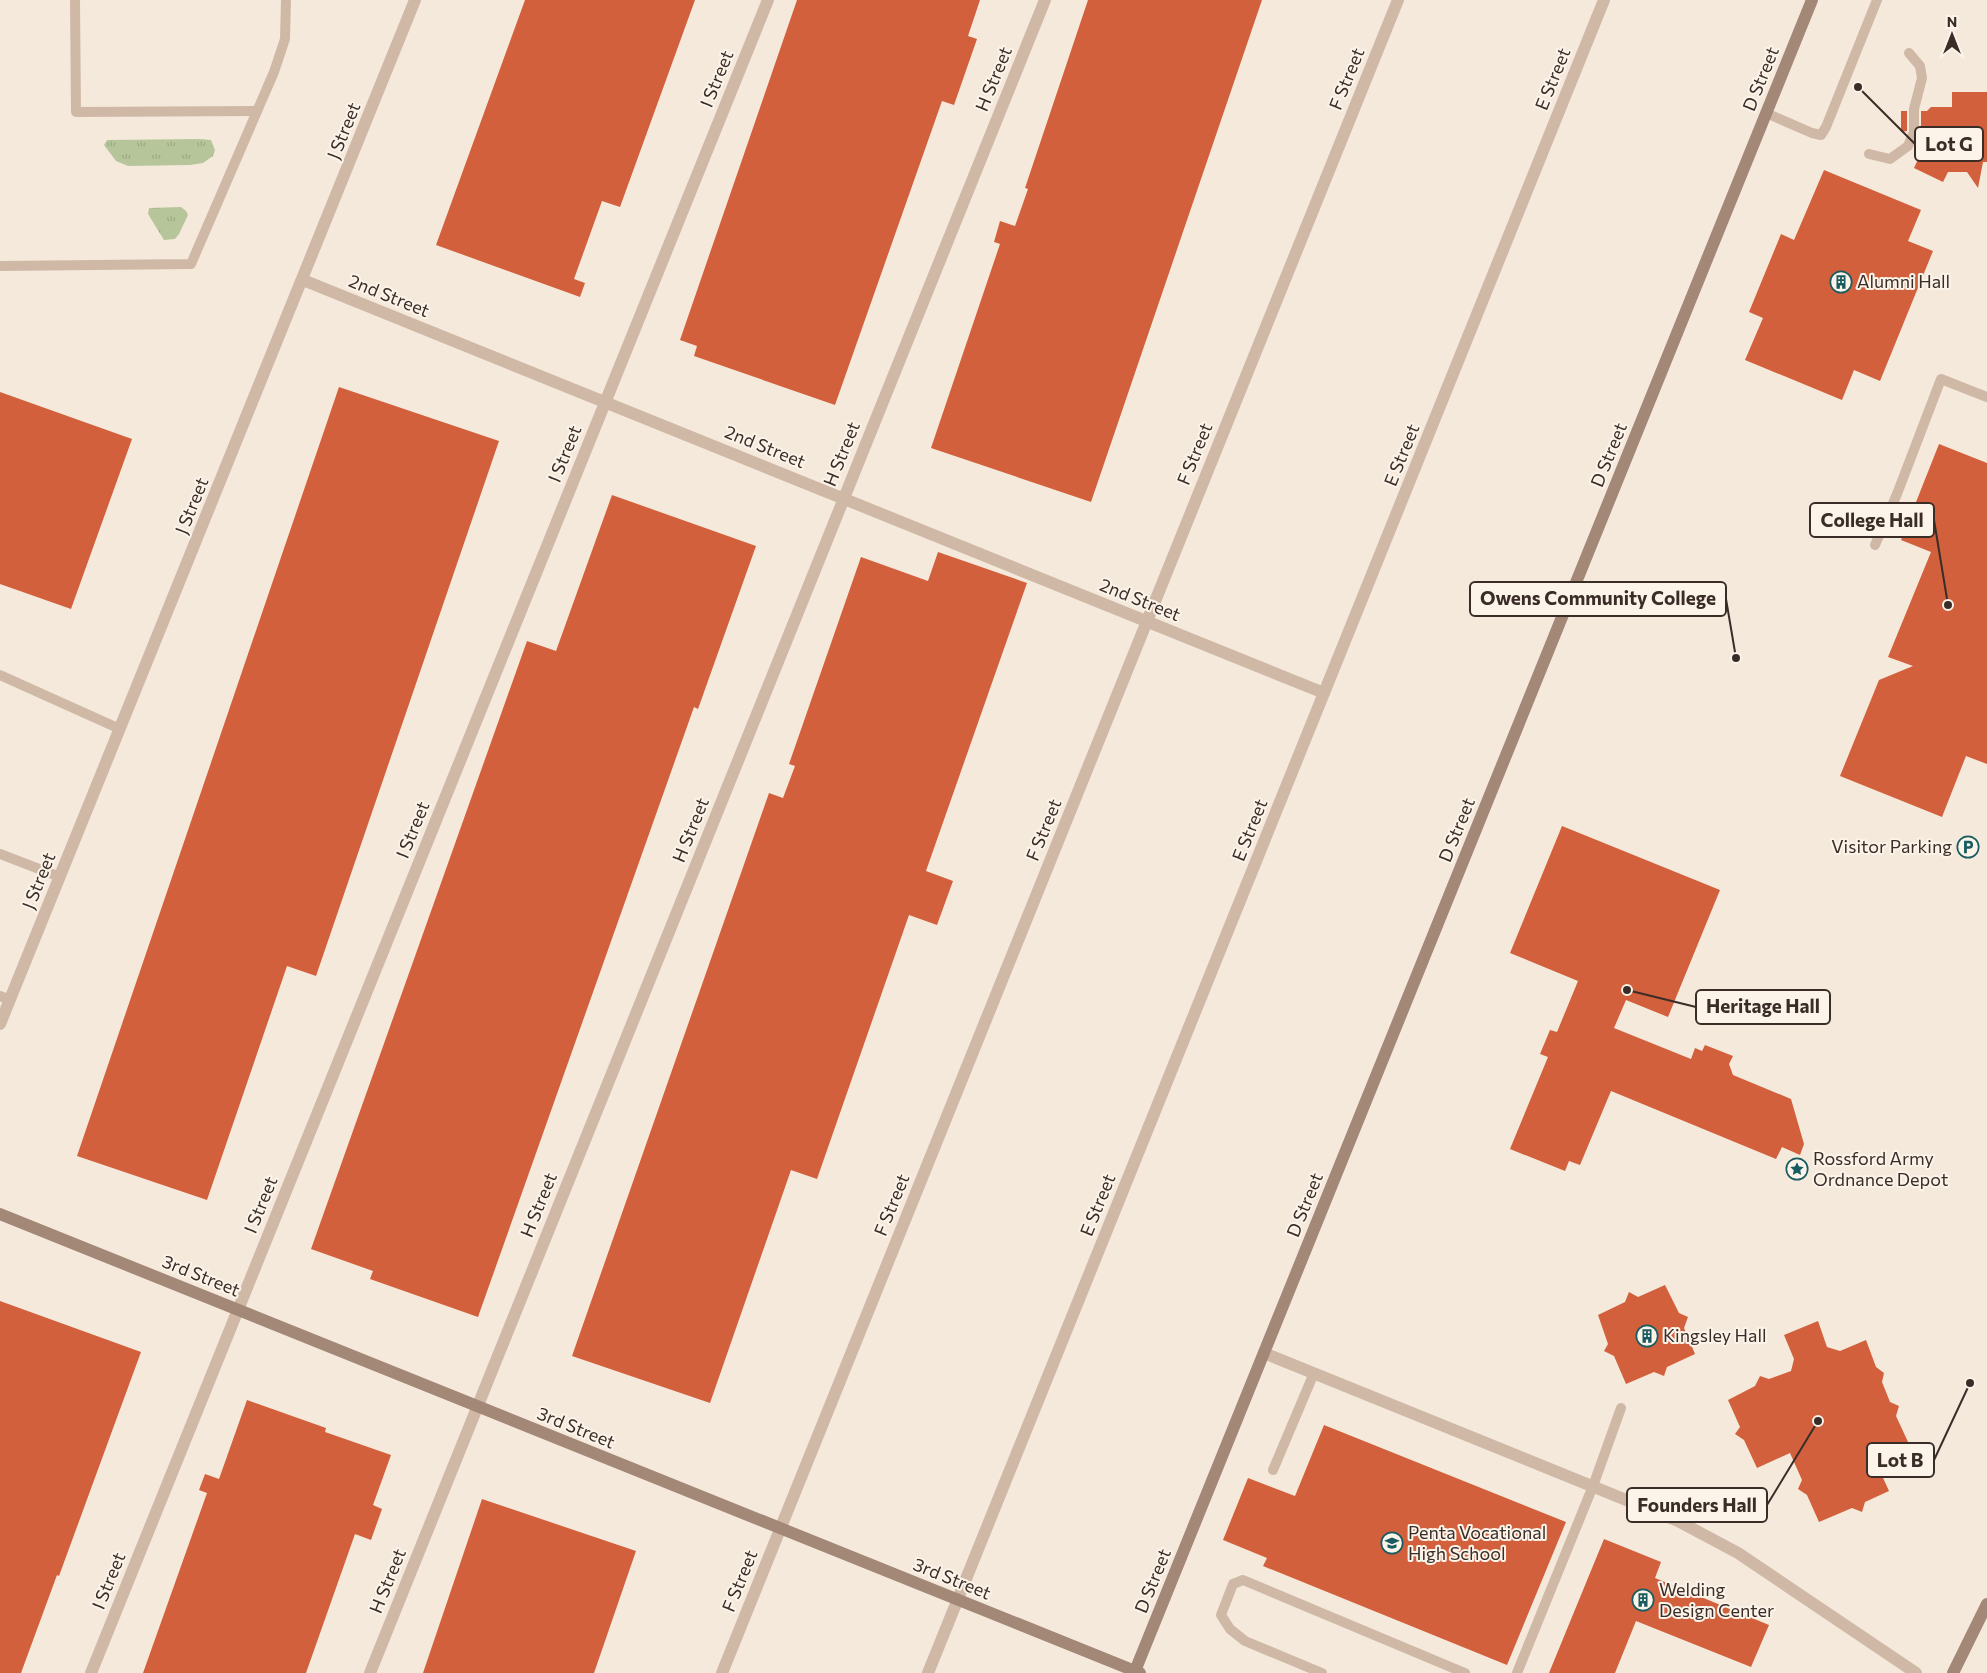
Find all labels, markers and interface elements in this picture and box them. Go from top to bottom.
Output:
north arrow [1927,10,1977,60]
text: N [1947,13,1957,30]
street label: H Street [970,43,1016,114]
street label: D Street [1737,43,1783,114]
street label: E Street [1530,44,1574,113]
street label: F Street [1324,45,1368,113]
street label: I Street [695,47,737,110]
street label: J Street [322,99,364,162]
callout: Lot G [1915,127,1983,161]
text: Lot G [1925,132,1973,155]
street label: 2nd Street [346,269,433,321]
building icon: Alumni Hall [1829,270,1853,294]
place label: Alumni Hall [1857,270,1950,292]
street label: H Street [818,418,864,489]
street label: D Street [1585,419,1631,490]
street label: 2nd Street [722,420,809,472]
street label: F Street [1172,420,1216,488]
street label: E Street [1379,420,1423,489]
street label: I Street [543,422,585,485]
street label: J Street [170,474,212,537]
callout: College Hall [1810,503,1934,537]
text: College Hall [1820,508,1924,531]
street label: 2nd Street [1097,573,1184,625]
callout: Owens Community College [1470,582,1726,616]
text: Owens Community College [1480,586,1716,609]
street label: H Street [667,794,713,865]
street label: D Street [1433,794,1479,865]
street label: E Street [1227,795,1271,864]
street label: F Street [1021,796,1065,864]
street label: I Street [391,798,433,861]
place label: Visitor Parking [1831,835,1952,857]
parking icon: Visitor Parking [1956,835,1980,859]
street label: J Street [17,849,59,912]
callout: Heritage Hall [1696,990,1830,1024]
text: Heritage Hall [1706,994,1820,1017]
place label: Rossford Army Ordnance Depot [1813,1147,1948,1190]
place icon: Rossford Army Ordnance Depot [1785,1157,1809,1181]
street label: H Street [515,1169,561,1240]
street label: D Street [1281,1169,1327,1240]
street label: E Street [1075,1170,1119,1239]
street label: F Street [869,1171,913,1239]
street label: I Street [239,1173,281,1236]
street label: 3rd Street [159,1250,243,1301]
building icon: Kingsley Hall [1635,1324,1659,1348]
place label: Kingsley Hall [1663,1324,1767,1346]
street label: 3rd Street [534,1402,618,1453]
callout: Lot B [1867,1443,1934,1477]
text: Lot B [1877,1448,1923,1471]
callout: Founders Hall [1627,1488,1767,1522]
text: Founders Hall [1637,1493,1757,1516]
place label: Penta Vocational High School [1408,1521,1546,1564]
school or university icon: Penta Vocational High School [1380,1531,1404,1555]
street label: H Street [364,1545,410,1616]
street label: D Street [1129,1545,1175,1616]
street label: F Street [717,1547,761,1615]
street label: I Street [87,1549,129,1612]
street label: 3rd Street [910,1553,994,1604]
place label: Welding Design Center [1659,1578,1774,1621]
building icon: Welding Design Center [1631,1588,1655,1612]

